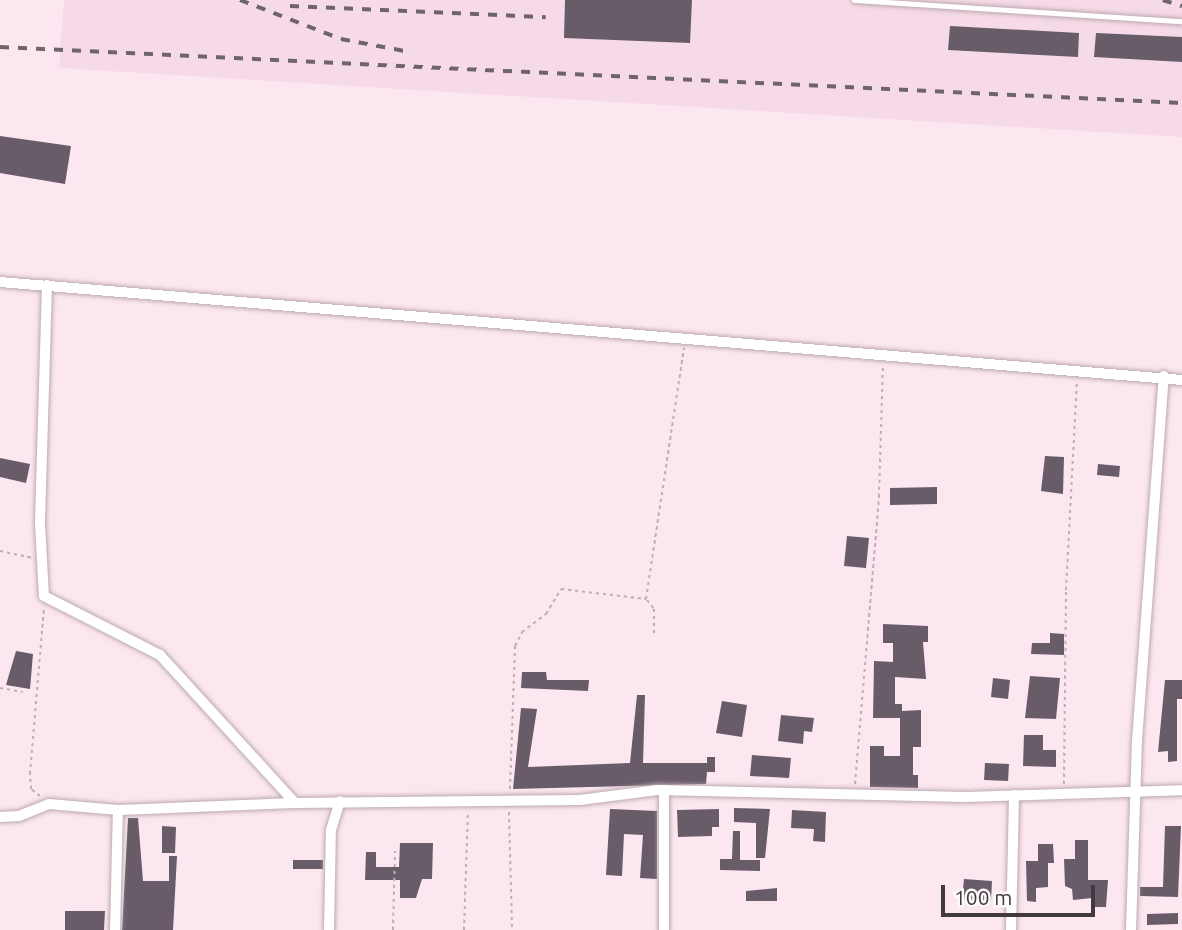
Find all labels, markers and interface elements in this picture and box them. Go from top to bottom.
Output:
scale bar [944,870,1098,914]
text: 100 m [954,885,1012,909]

